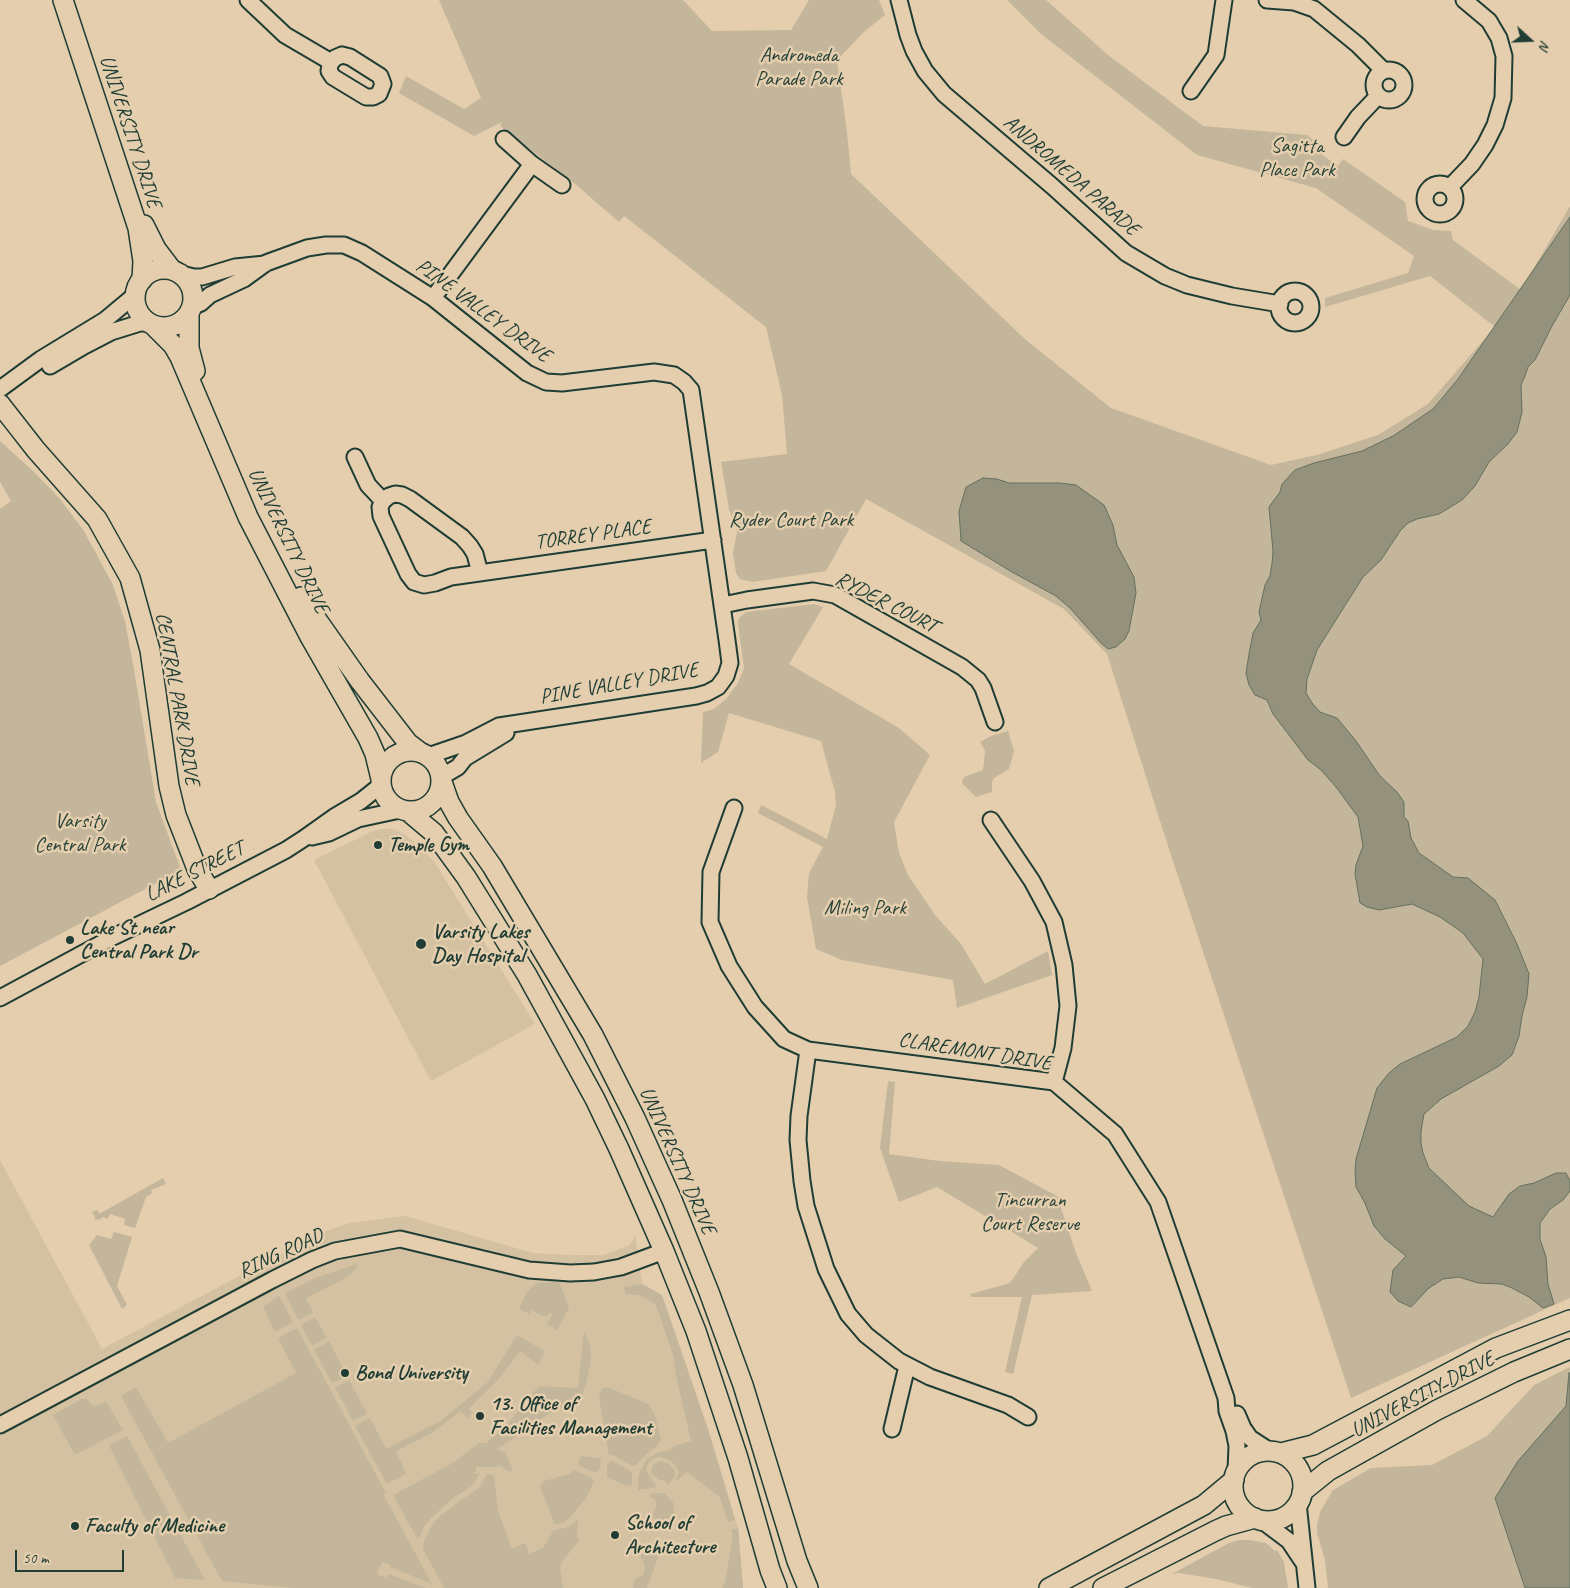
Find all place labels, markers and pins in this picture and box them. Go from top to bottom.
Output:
place label: Temple Gym [388,832,469,858]
marker: Temple Gym [372,839,384,851]
place label: Lake St near Central Park Dr [80,915,198,965]
place label: Varsity Lakes Day Hospital [432,919,529,969]
marker: Lake St near Central Park Dr [64,934,76,946]
marker: Varsity Lakes Day Hospital [414,937,428,951]
place label: Bond University [355,1360,468,1386]
marker: Bond University [339,1367,351,1379]
place label: 13. Office of Facilities Management [490,1391,652,1441]
marker: 13. Office of Facilities Management [474,1410,486,1422]
place label: School of Architecture [625,1510,715,1560]
place label: Faculty of Medicine [85,1513,224,1539]
marker: Faculty of Medicine [69,1520,81,1532]
marker: School of Architecture [609,1529,621,1541]

